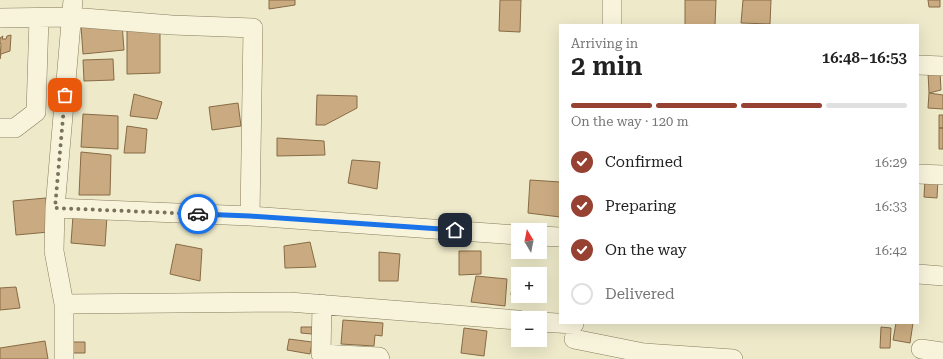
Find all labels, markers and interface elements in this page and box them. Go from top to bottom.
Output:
text: Arriving in [571,36,638,51]
text: 16:48–16:53 [822,49,907,67]
text: 2 min [571,51,643,81]
pin [48,78,82,112]
icon: bag [54,84,76,106]
text: On the way · 120 m [571,114,688,129]
icon: check [571,151,593,173]
text: Confirmed [605,153,683,171]
text: 16:29 [875,155,907,170]
courier [178,194,218,234]
icon: check [571,195,593,217]
text: Preparing [605,197,676,215]
text: 16:33 [875,199,907,214]
icon: car [187,203,209,225]
pin [438,213,472,247]
icon: home [444,219,466,241]
north arrow [511,223,547,259]
map controls [511,223,547,347]
icon: check [571,239,593,261]
text: On the way [605,241,687,259]
text: 16:42 [875,243,907,258]
button: + [511,267,547,303]
text: Delivered [605,285,675,303]
button: − [511,311,547,347]

